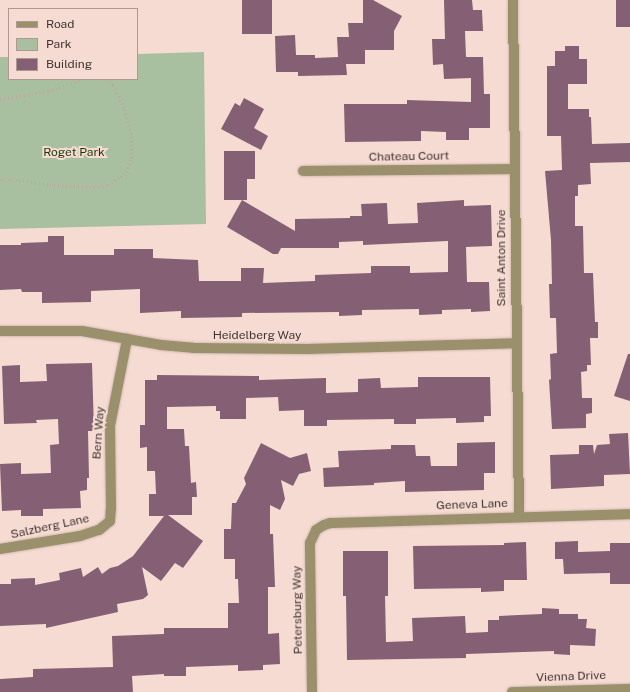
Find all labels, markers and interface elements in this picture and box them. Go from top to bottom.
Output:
legend [8,8,138,80]
text: Road [46,17,74,31]
text: Park [46,37,72,51]
text: Building [46,57,92,71]
park label: Roget Park [43,146,105,160]
street label: Chateau Court [369,149,449,165]
street label: Saint Anton Drive [495,210,509,306]
street label: Heidelberg Way [212,329,302,343]
street label: Bern Way [90,406,108,460]
street label: Geneva Lane [436,497,508,513]
street label: Salzberg Lane [9,512,91,542]
street label: Petersburg Way [290,565,306,655]
street label: Vienna Drive [536,669,606,685]

